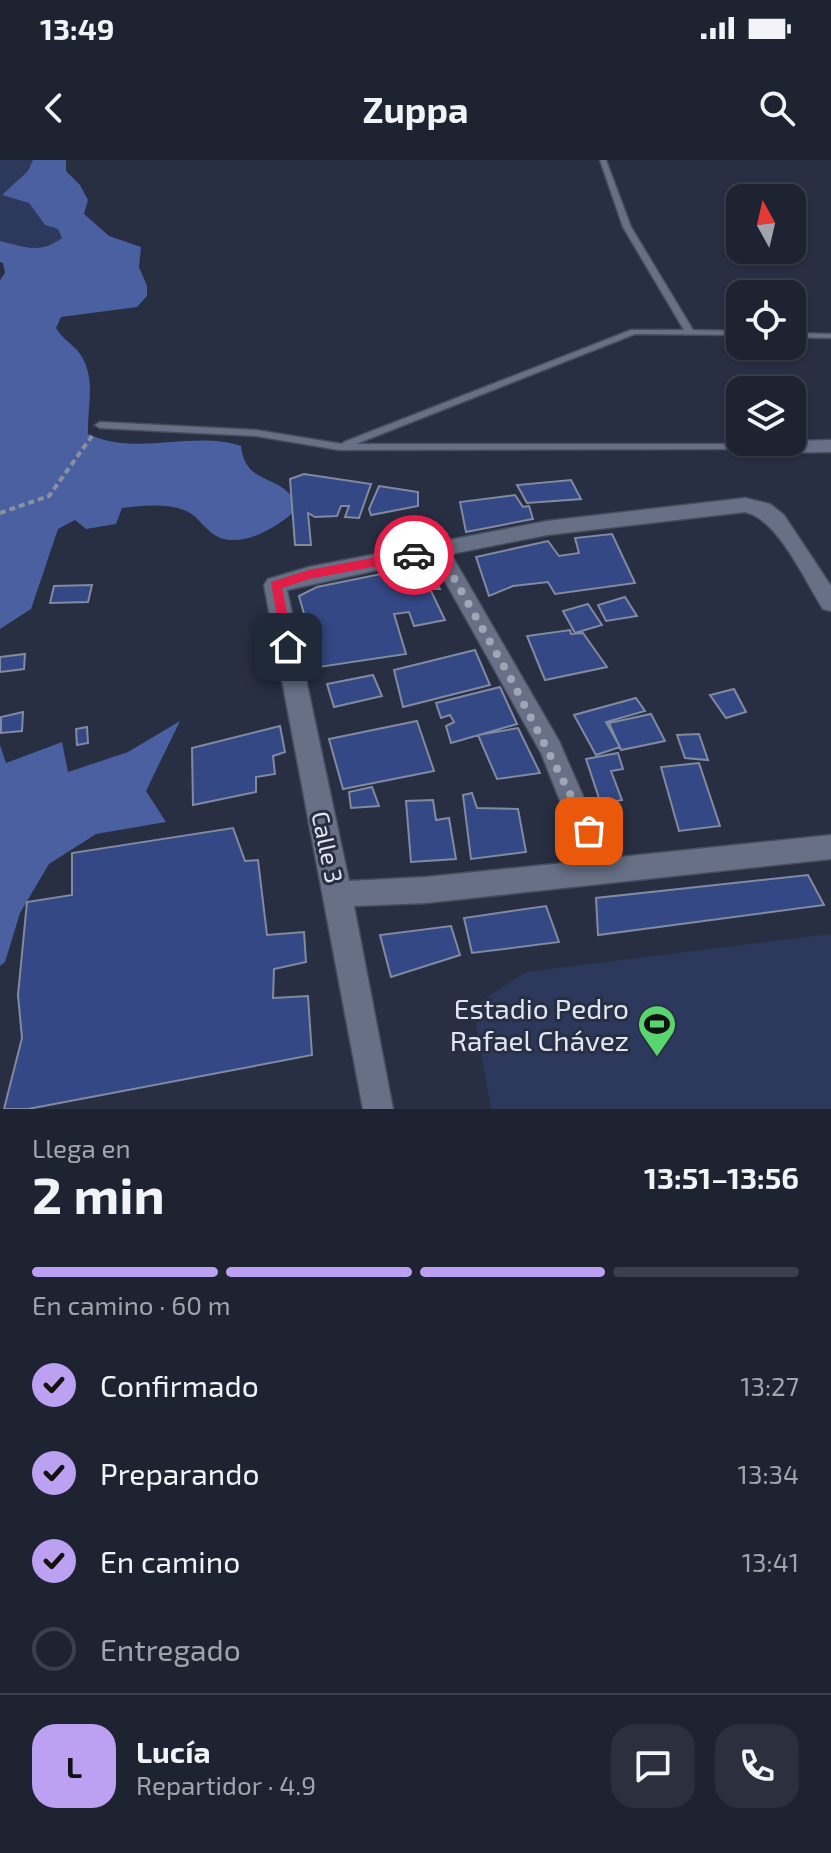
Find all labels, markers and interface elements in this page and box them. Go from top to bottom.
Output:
text: 13:49 [40,10,115,46]
icon: back [32,86,76,130]
icon: search [755,86,799,130]
text: Zuppa [362,87,469,130]
north arrow [726,184,806,264]
map controls [726,184,806,456]
button: locate [726,280,806,360]
button: layers [726,376,806,456]
courier [374,515,454,595]
icon: car [392,533,436,577]
pin [254,613,322,681]
icon: home [266,625,310,669]
pin [555,797,623,865]
street label: Calle 3 [306,808,350,886]
icon: bag [567,809,611,853]
place label: Estadio Pedro Rafael Chávez [450,991,629,1057]
sports icon: Estadio Pedro Rafael Chávez [636,1003,678,1058]
text: Llega en [32,1132,131,1163]
text: 13:51–13:56 [644,1159,799,1195]
text: 2 min [32,1162,165,1224]
text: En camino · 60 m [32,1289,230,1320]
icon: check [32,1363,76,1407]
text: Confirmado [100,1367,259,1403]
text: 13:27 [740,1370,799,1401]
icon: check [32,1451,76,1495]
text: Preparando [100,1455,259,1491]
text: 13:34 [738,1458,799,1489]
icon: check [32,1539,76,1583]
text: En camino [100,1543,240,1579]
text: 13:41 [742,1546,799,1577]
text: Entregado [100,1631,241,1667]
button: chat [611,1724,695,1808]
button: phone [715,1724,799,1808]
text: Lucía [136,1733,211,1769]
text: L [66,1748,82,1784]
text: Repartidor · 4.9 [136,1769,316,1800]

